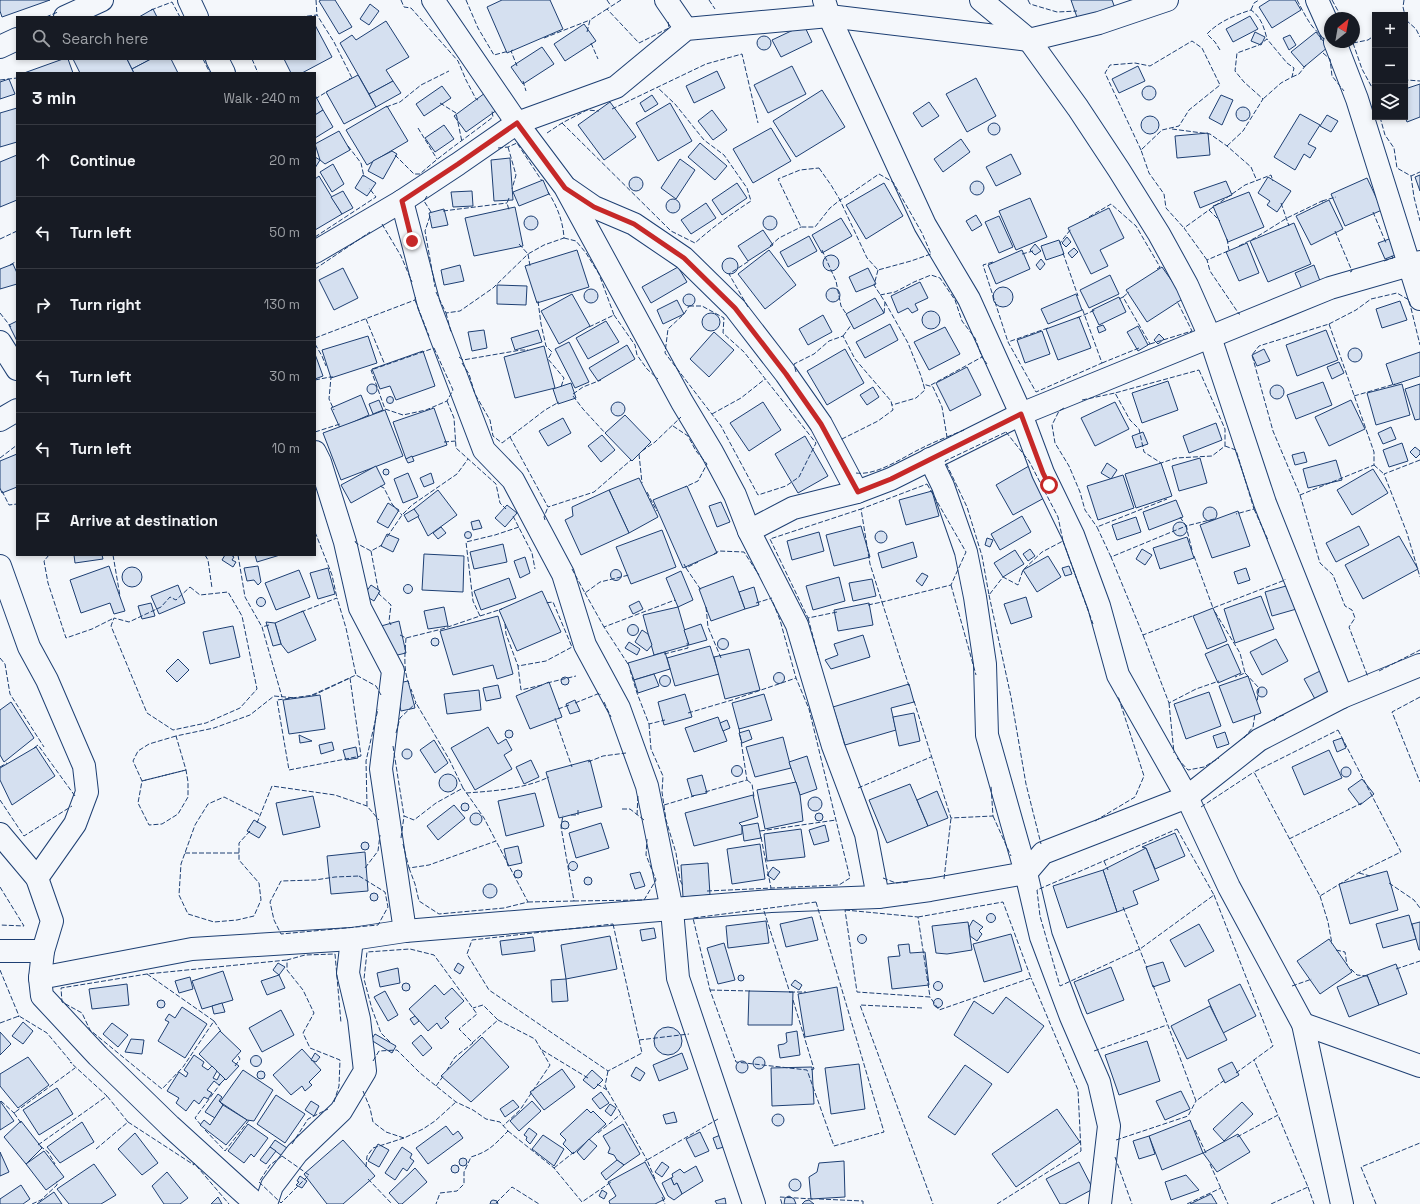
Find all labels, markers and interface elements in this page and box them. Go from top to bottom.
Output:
north arrow [1324,12,1360,48]
map controls [1372,12,1408,120]
button: + [1372,12,1408,48]
search box [16,16,316,60]
icon: search [30,27,52,49]
text: Search here [62,29,148,48]
button: − [1372,48,1408,84]
button: layers [1372,84,1408,120]
text: 3 min [32,87,76,109]
text: Walk · 240 m [224,90,300,107]
icon: ahead [32,150,54,172]
text: Continue [70,151,136,170]
text: 20 m [269,152,300,169]
icon: left [32,222,54,244]
text: Turn left [70,223,132,242]
text: 50 m [269,224,300,241]
route end [403,232,421,250]
icon: right [32,294,54,316]
text: Turn right [70,295,141,314]
text: 130 m [264,296,300,313]
icon: left [32,366,54,388]
text: Turn left [70,367,132,386]
text: 30 m [269,368,300,385]
icon: left [32,438,54,460]
text: Turn left [70,439,132,458]
text: 10 m [272,440,300,457]
route start [1040,476,1058,494]
icon: arrive [32,510,54,532]
text: Arrive at destination [70,511,218,530]

